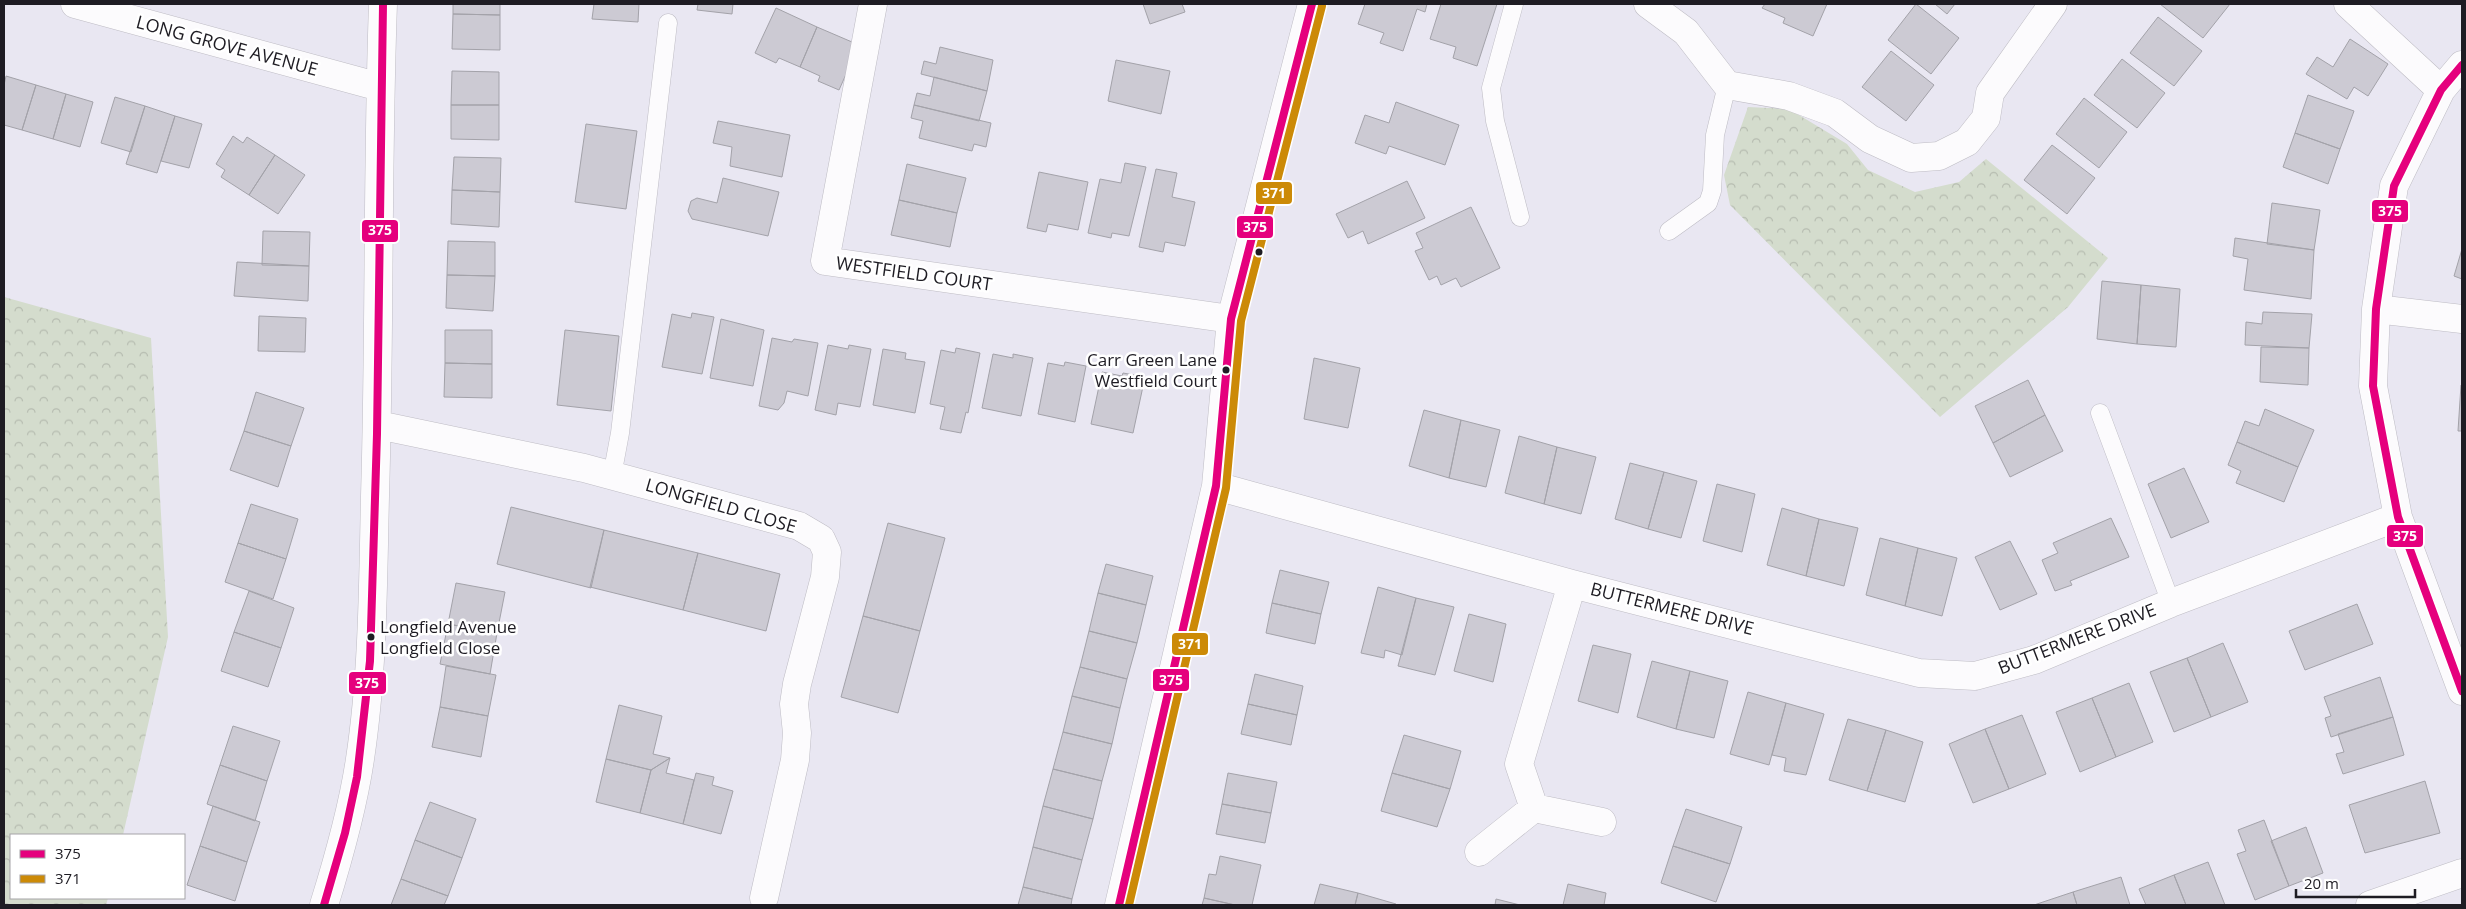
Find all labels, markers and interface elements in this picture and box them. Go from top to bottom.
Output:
street label: LONG GROVE AVENUE [134,9,321,81]
line badge: 371 [1255,181,1293,205]
text: 371 [1262,183,1286,202]
line badge: 375 [2371,199,2409,223]
text: 375 [2378,201,2402,220]
line badge: 375 [1236,215,1274,239]
text: 375 [1243,217,1267,236]
line badge: 375 [361,219,399,243]
text: 375 [368,220,392,239]
unlabelled marker [1254,247,1264,257]
street label: WESTFIELD COURT [835,250,994,296]
place label: Carr Green Lane Westfield Court [1087,348,1217,392]
marker: Carr Green Lane Westfield Court [1221,365,1231,375]
street label: LONGFIELD CLOSE [643,472,800,538]
line badge: 375 [2386,524,2424,548]
text: 375 [2393,526,2417,545]
street label: BUTTERMERE DRIVE [1588,576,1756,640]
street label: BUTTERMERE DRIVE [1994,597,2159,679]
place label: Longfield Avenue Longfield Close [380,615,517,659]
marker: Longfield Avenue Longfield Close [366,632,376,642]
line badge: 371 [1171,632,1209,656]
text: 371 [1178,634,1202,653]
line badge: 375 [1152,668,1190,692]
text: 375 [1159,670,1183,689]
line badge: 375 [348,671,387,695]
text: 375 [355,673,379,692]
legend [10,834,185,899]
text: 375 [55,843,81,863]
scale bar [2296,866,2415,898]
text: 371 [55,868,81,888]
text: 20 m [2304,873,2339,893]

